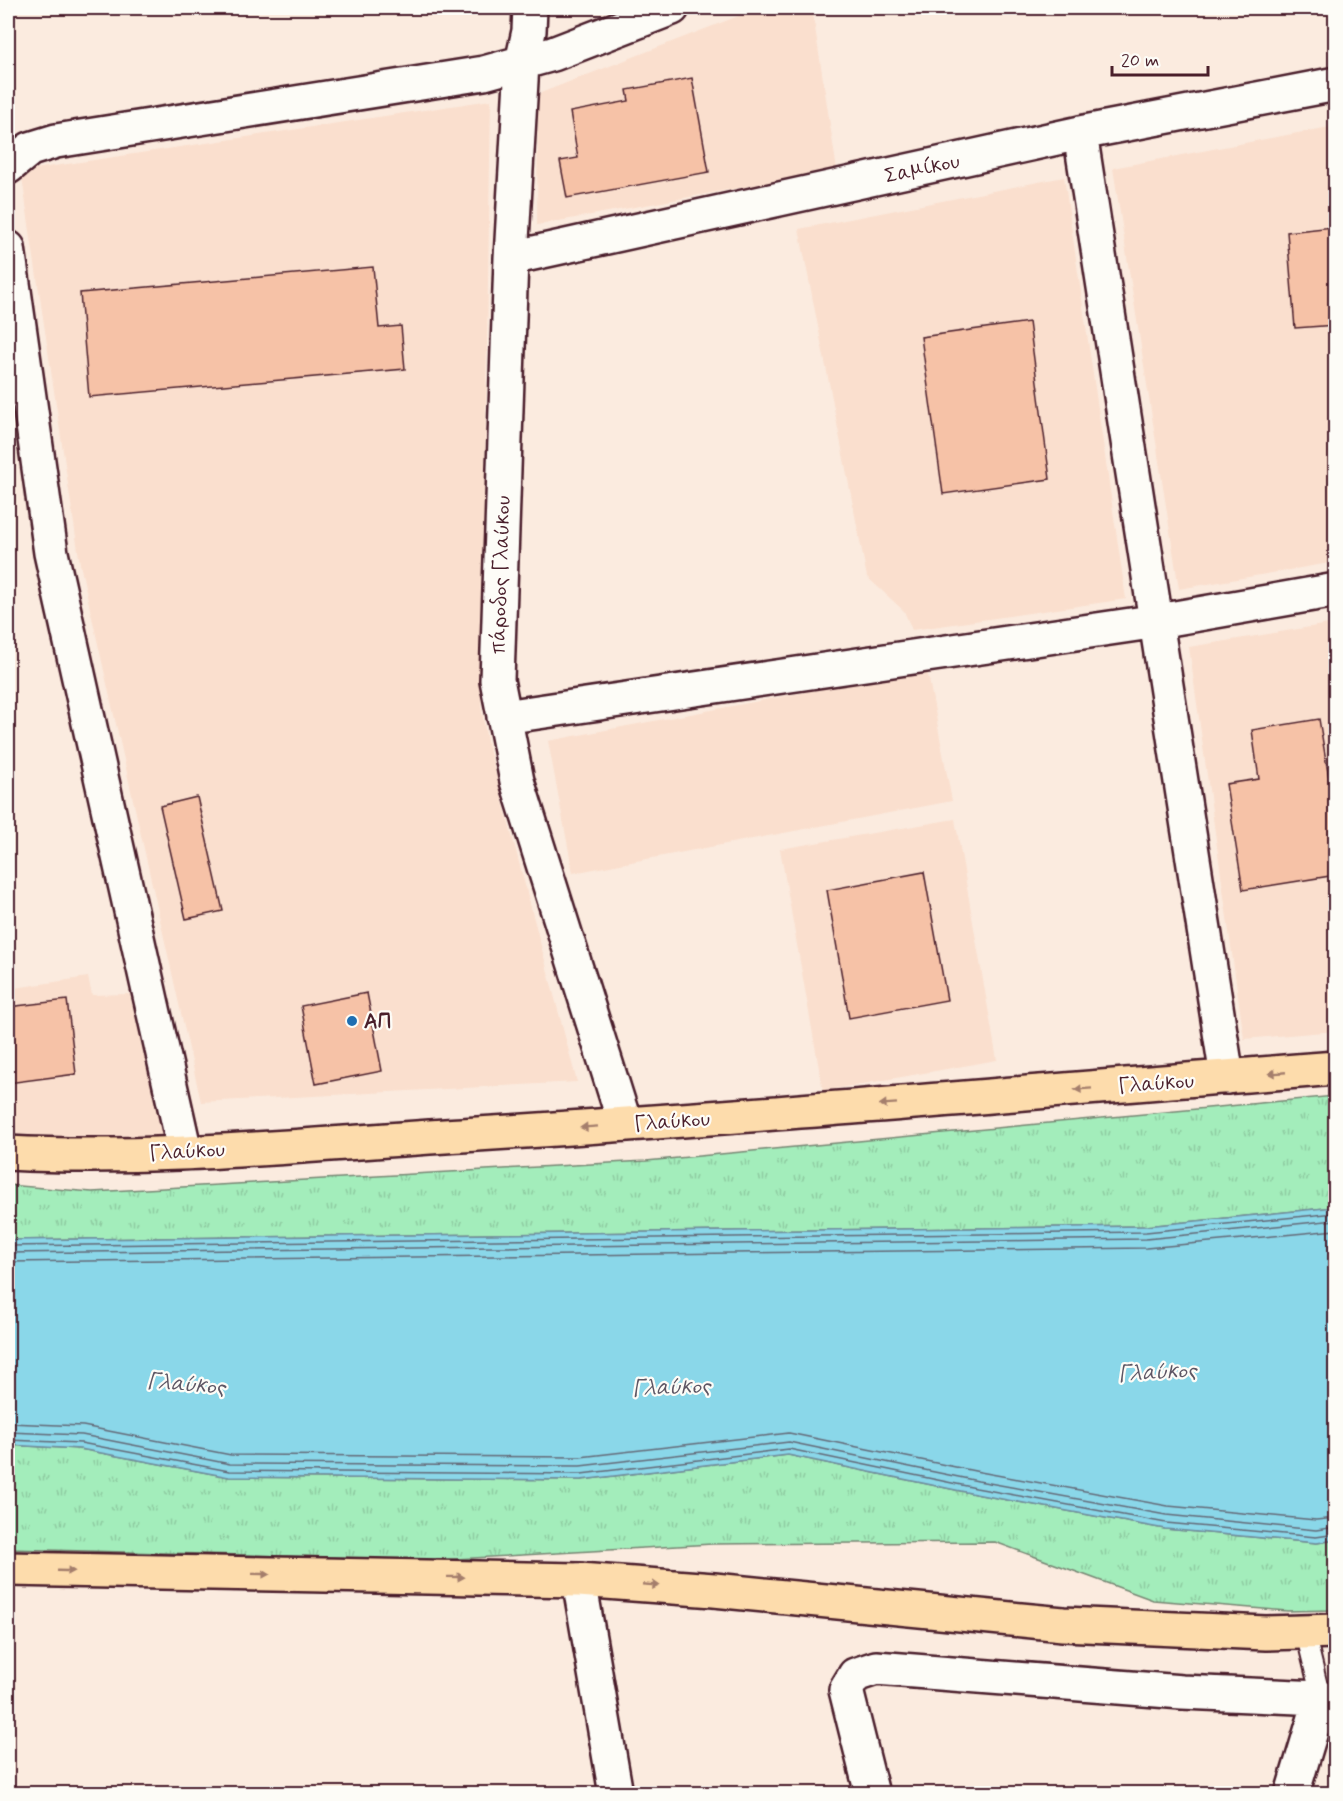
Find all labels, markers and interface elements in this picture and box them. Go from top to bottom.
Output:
scale bar [1112,39,1208,77]
text: 20 m [1121,49,1159,73]
street label: Σαμίκου [882,147,962,191]
street label: πάροδος Γλαύκου [484,495,518,655]
place label: ΑΠ [364,1008,391,1036]
marker: ΑΠ [345,1014,359,1028]
street label: Γλαύκου [1117,1067,1195,1101]
one-way arrow [1268,1068,1287,1078]
one-way arrow [1073,1084,1092,1093]
one-way arrow [879,1099,898,1109]
street label: Γλαύκου [633,1105,711,1139]
one-way arrow [580,1122,599,1131]
street label: Γλαύκου [148,1136,226,1168]
water label: Γλαύκος [1117,1357,1199,1389]
water label: Γλαύκος [145,1368,228,1403]
water label: Γλαύκος [631,1373,713,1403]
one-way arrow [56,1566,75,1575]
one-way arrow [251,1570,270,1579]
one-way arrow [446,1572,465,1582]
one-way arrow [641,1580,660,1589]

